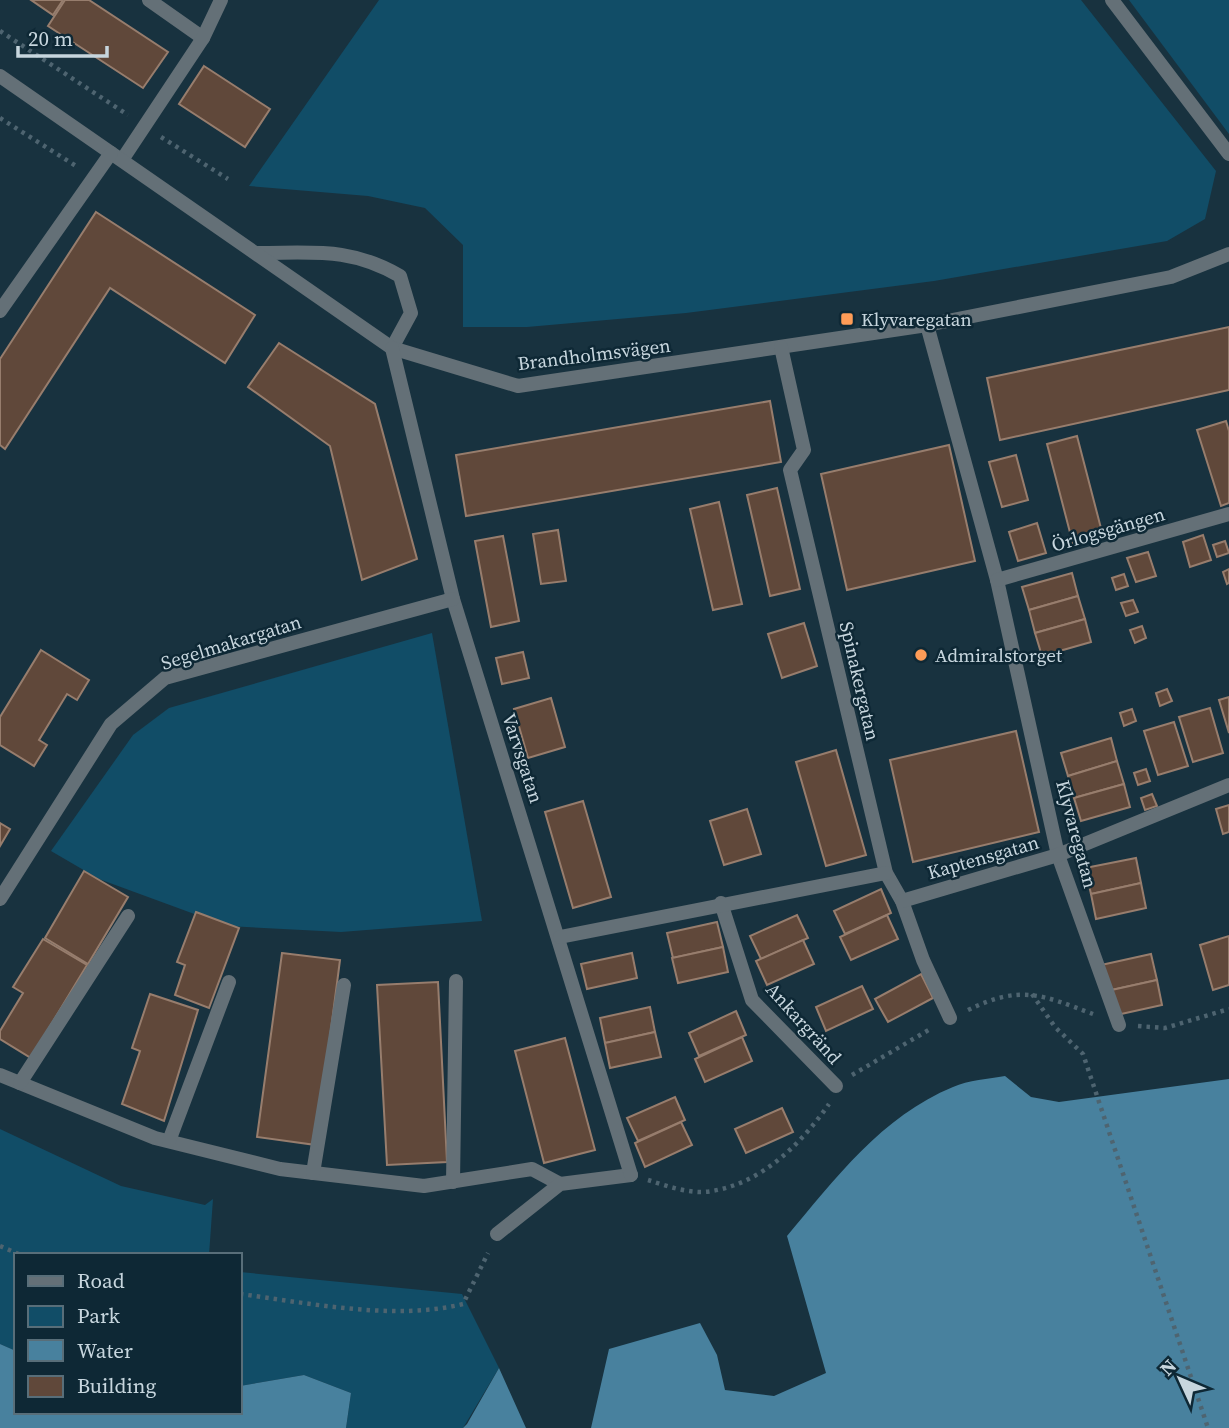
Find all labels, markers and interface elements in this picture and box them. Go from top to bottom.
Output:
scale bar [18,14,107,58]
text: 20 m [28,24,73,53]
place label: Klyvaregatan [861,306,972,332]
marker: Klyvaregatan [839,311,855,327]
street label: Brandholmsvägen [516,332,672,376]
street label: Örlogsgängen [1048,500,1168,558]
street label: Segelmakargatan [158,608,304,676]
street label: Spinakergatan [834,619,886,743]
place label: Admiralstorget [935,642,1063,668]
marker: Admiralstorget [913,647,929,663]
street label: Varvsgatan [496,710,550,806]
street label: Klyvaregatan [1050,777,1104,891]
street label: Kaptensgatan [924,829,1042,885]
street label: Ankargränd [760,977,848,1070]
legend [14,1253,242,1414]
text: Road [77,1266,125,1295]
text: Park [77,1301,121,1330]
text: Water [77,1336,133,1365]
north arrow [1145,1344,1215,1414]
text: N [1154,1353,1182,1381]
text: Building [77,1371,156,1400]

